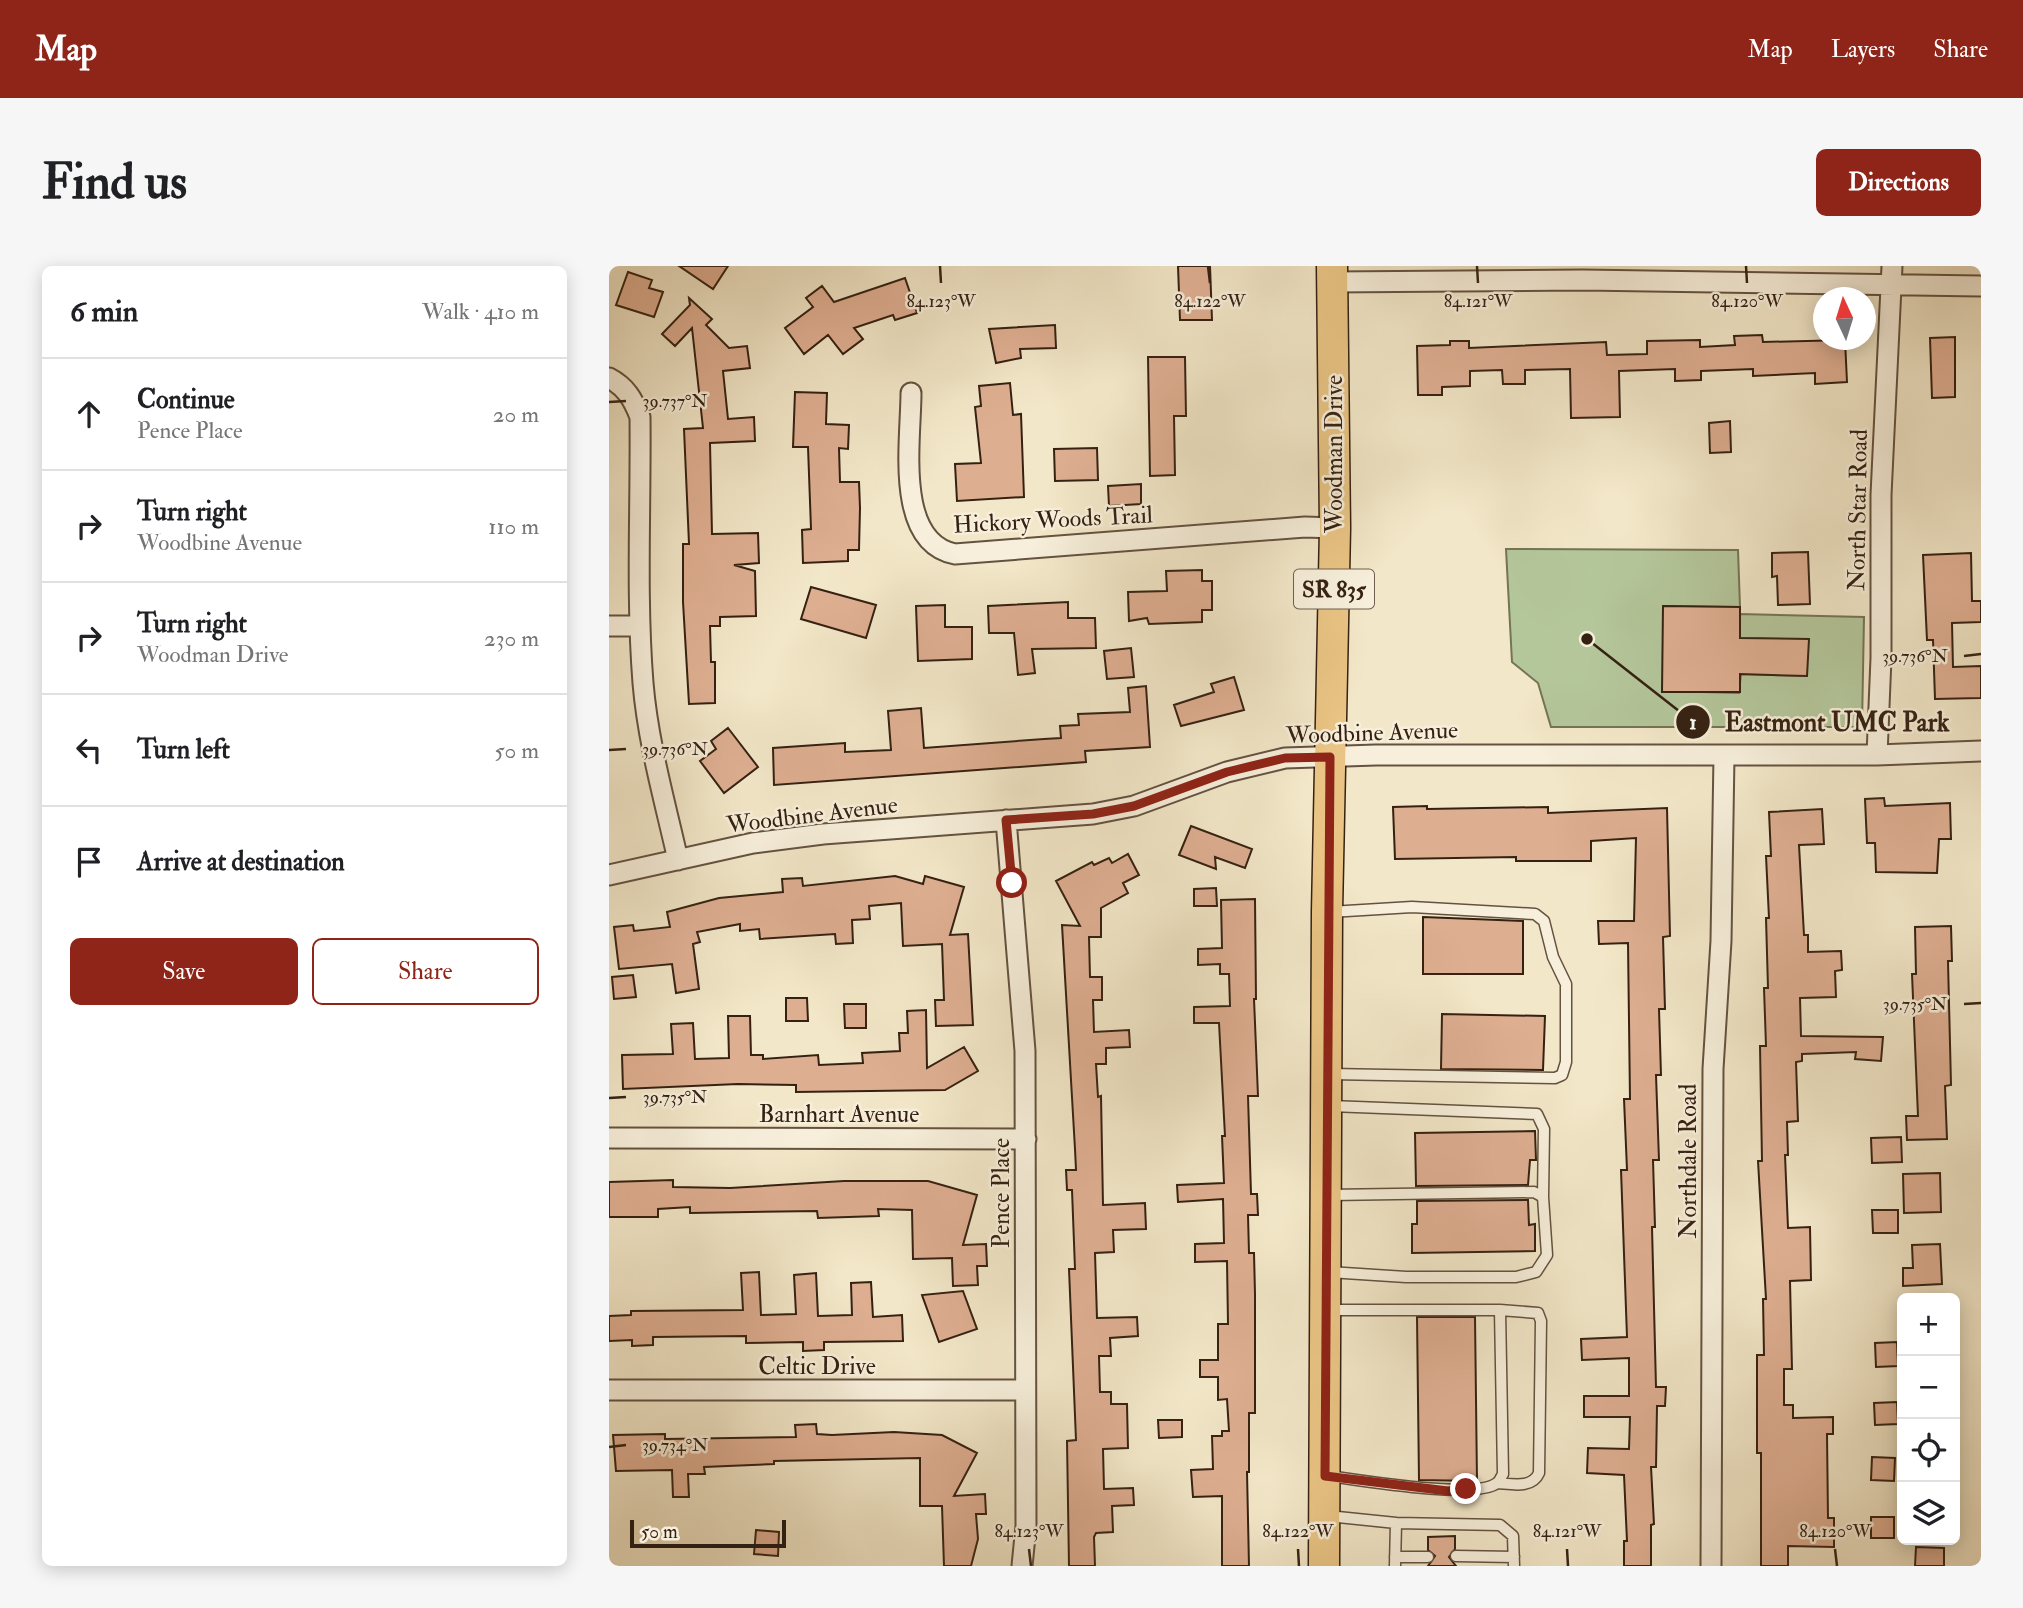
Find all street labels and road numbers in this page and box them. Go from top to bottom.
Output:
street label: Woodman Drive [1319,375,1350,534]
street label: North Star Road [1841,429,1875,591]
street label: Hickory Woods Trail [952,499,1154,541]
road number: SR 835 [1294,570,1374,608]
street label: Woodbine Avenue [1284,715,1459,752]
street label: Woodbine Avenue [724,789,899,841]
street label: Northdale Road [1673,1083,1704,1238]
street label: Barnhart Avenue [759,1099,919,1130]
street label: Pence Place [986,1138,1017,1248]
street label: Celtic Drive [758,1351,876,1382]

